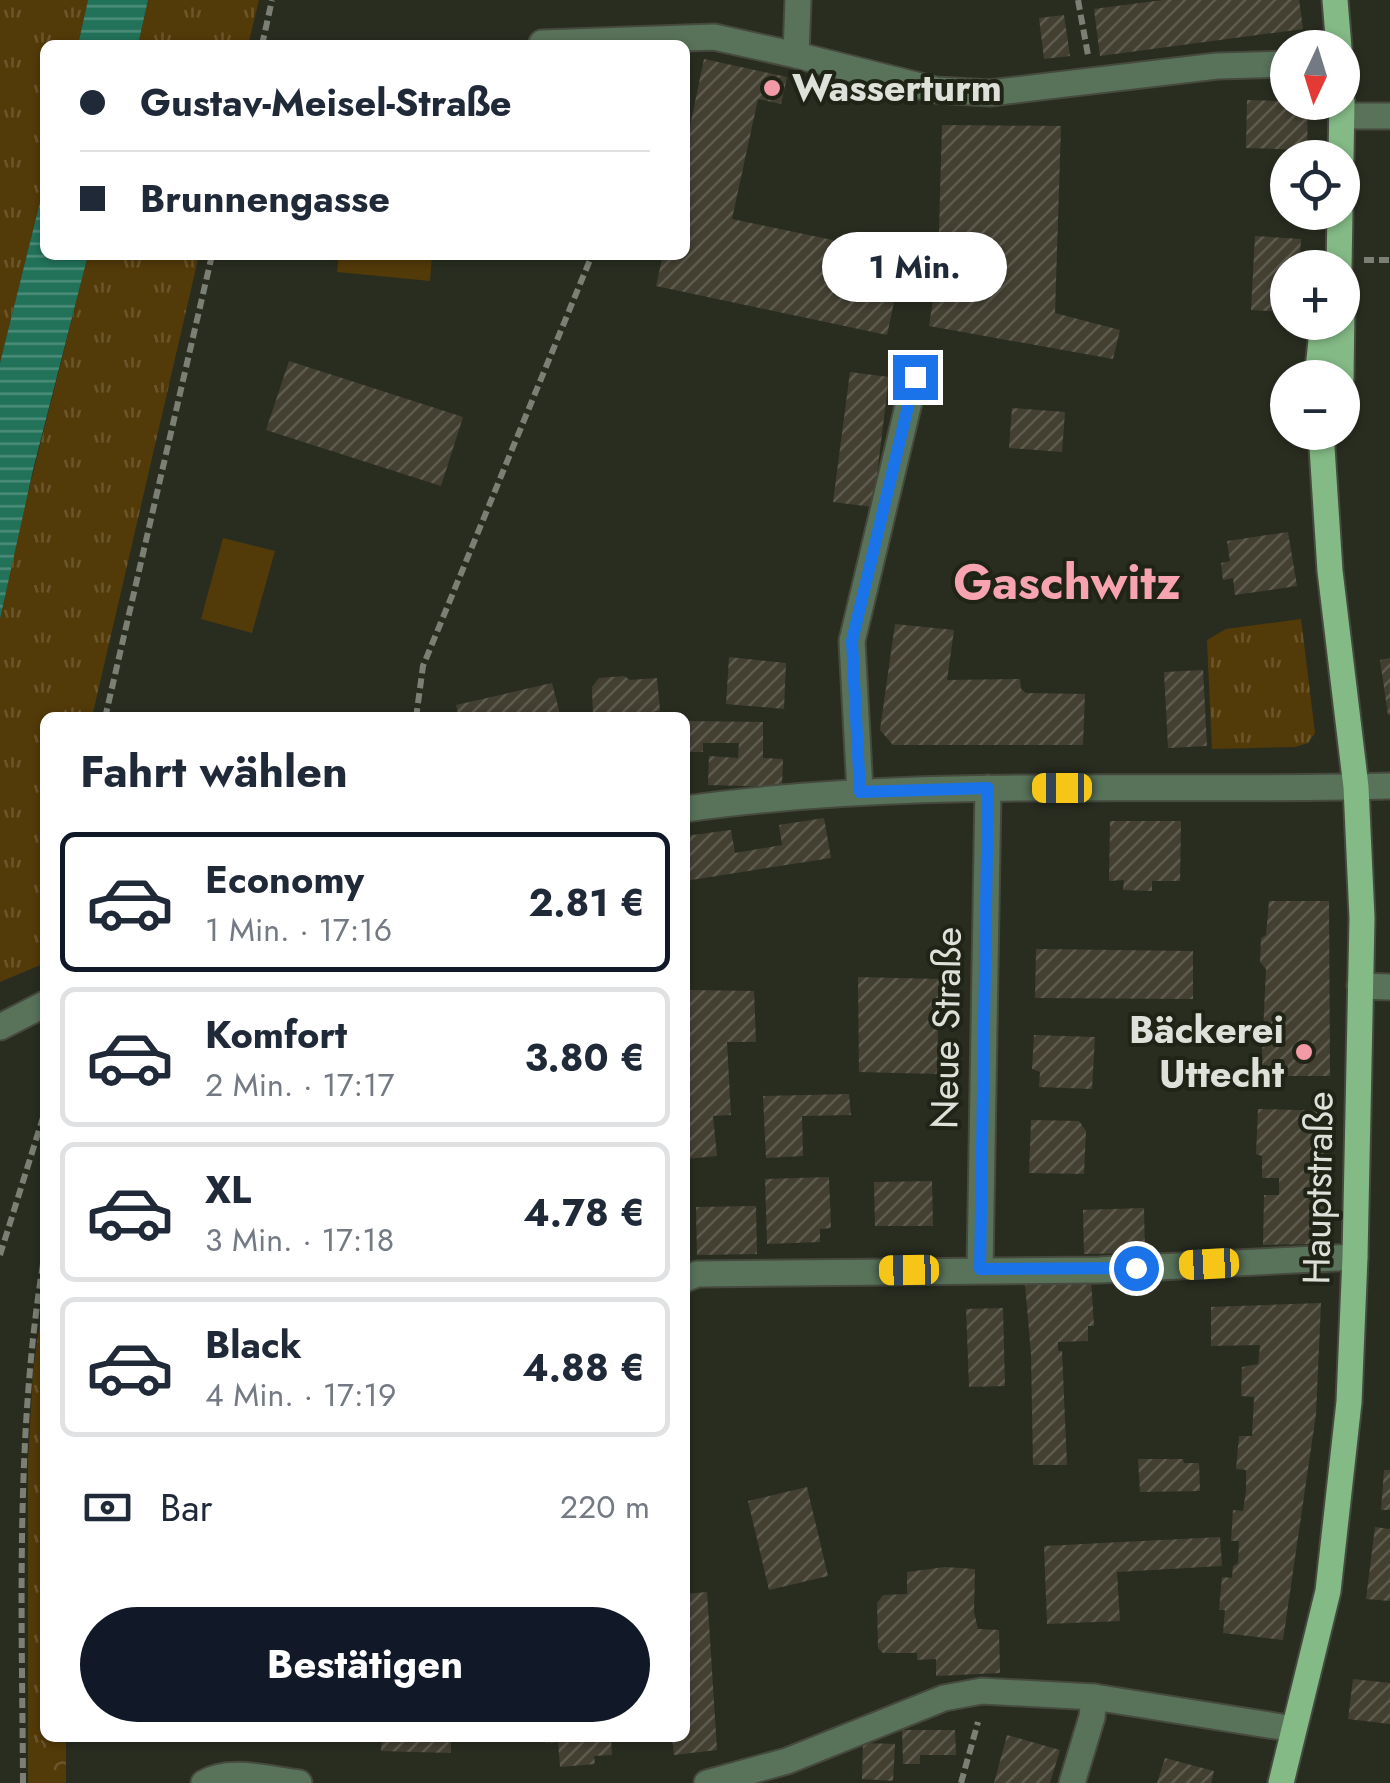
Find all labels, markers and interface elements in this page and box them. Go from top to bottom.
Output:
north arrow [1270,30,1360,120]
map controls [1270,30,1360,450]
place label: Wasserturm [792,60,1002,115]
text: Gustav-Meisel-Straße [140,75,512,130]
marker: Wasserturm [761,77,783,99]
button: locate [1270,140,1360,230]
text: Brunnengasse [140,171,390,226]
callout: 1 Min. [822,232,1008,302]
text: 1 Min. [869,244,960,290]
button: + [1270,250,1360,340]
route end [893,355,938,400]
button: − [1270,360,1360,450]
district label: Gaschwitz [953,548,1181,617]
text: Fahrt wählen [80,739,348,804]
car [1032,773,1092,803]
text: Economy [205,852,364,907]
icon: car [85,857,175,947]
text: 2.81 € [528,875,645,930]
text: 1 Min. · 17:16 [205,907,392,953]
street label: Neue Straße [916,926,975,1130]
place label: Bäckerei Uttecht [1129,1002,1284,1101]
text: Komfort [205,1007,347,1062]
icon: car [85,1012,175,1102]
text: 3.80 € [524,1030,645,1085]
marker: Bäckerei Uttecht [1293,1041,1315,1063]
text: 2 Min. · 17:17 [205,1062,394,1108]
street label: Hauptstraße [1288,1091,1347,1285]
text: XL [205,1162,251,1217]
icon: car [85,1167,175,1257]
text: 4.78 € [523,1185,645,1240]
text: 3 Min. · 17:18 [205,1217,394,1263]
route start [1114,1246,1159,1291]
car [1178,1247,1240,1281]
car [879,1254,939,1286]
text: Black [205,1317,302,1372]
icon: car [85,1322,175,1412]
text: 4.88 € [522,1340,645,1395]
text: 4 Min. · 17:19 [205,1372,396,1418]
icon: cash [80,1480,135,1535]
text: Bar [160,1480,213,1535]
text: 220 m [560,1484,650,1530]
button: Bestätigen [80,1607,650,1722]

